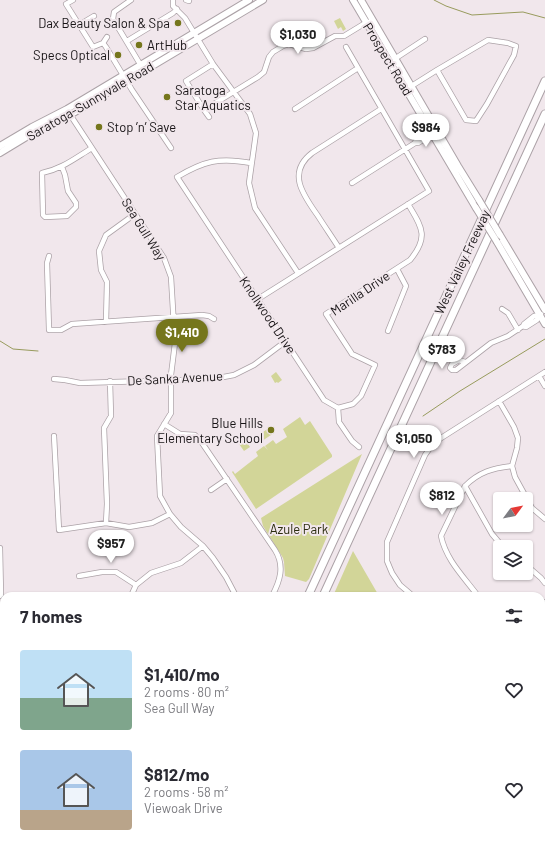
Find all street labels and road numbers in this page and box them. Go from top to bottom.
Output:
street label: Prospect Road [360,19,416,99]
street label: Saratoga-Sunnyvale Road [24,58,156,144]
street label: Sea Gull Way [119,195,169,263]
street label: West Valley Freeway [431,207,493,317]
street label: Marilla Drive [327,267,393,319]
street label: Knollwood Drive [236,273,300,357]
street label: De Sanka Avenue [127,368,223,388]

